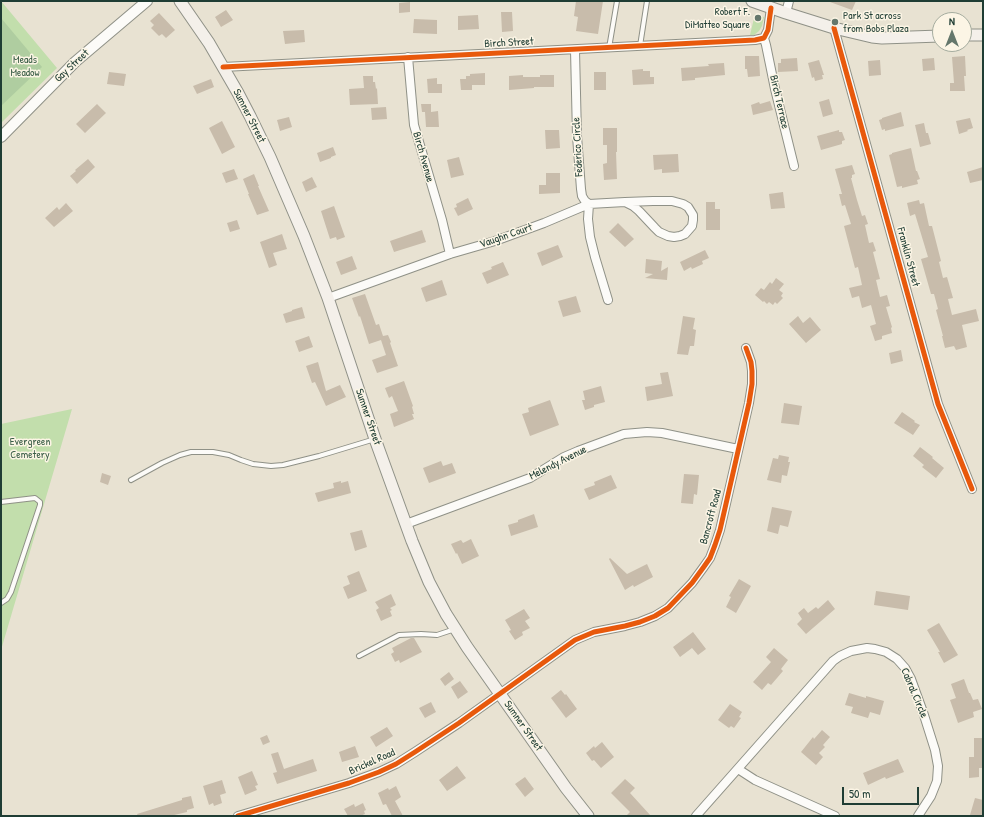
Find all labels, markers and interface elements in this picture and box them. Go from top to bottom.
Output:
place label: Robert F. DiMatteo Square [685,5,750,31]
place label: Park St across from Bobs Plaza [843,9,908,35]
north arrow [932,12,972,52]
marker: Robert F. DiMatteo Square [753,13,763,23]
text: N [949,14,955,28]
marker: Park St across from Bobs Plaza [830,17,840,27]
street label: Birch Street [484,35,534,51]
street label: Gay Street [52,47,92,85]
park label: Meads Meadow [10,53,40,79]
street label: Birch Terrace [766,74,792,130]
street label: Sumner Street [230,87,268,145]
street label: Federico Circle [570,117,586,177]
street label: Birch Avenue [410,130,436,184]
street label: Vaughn Court [478,221,534,251]
street label: Franklin Street [894,226,922,288]
street label: Sumner Street [352,387,384,447]
park label: Evergreen Cemetery [10,435,50,461]
street label: Melendy Avenue [527,443,589,483]
street label: Bancroft Road [697,488,725,546]
street label: Cabral Circle [898,666,930,720]
street label: Sumner Street [501,698,545,754]
street label: Brickel Road [347,746,397,778]
scale bar [844,779,921,805]
text: 50 m [849,785,870,802]

